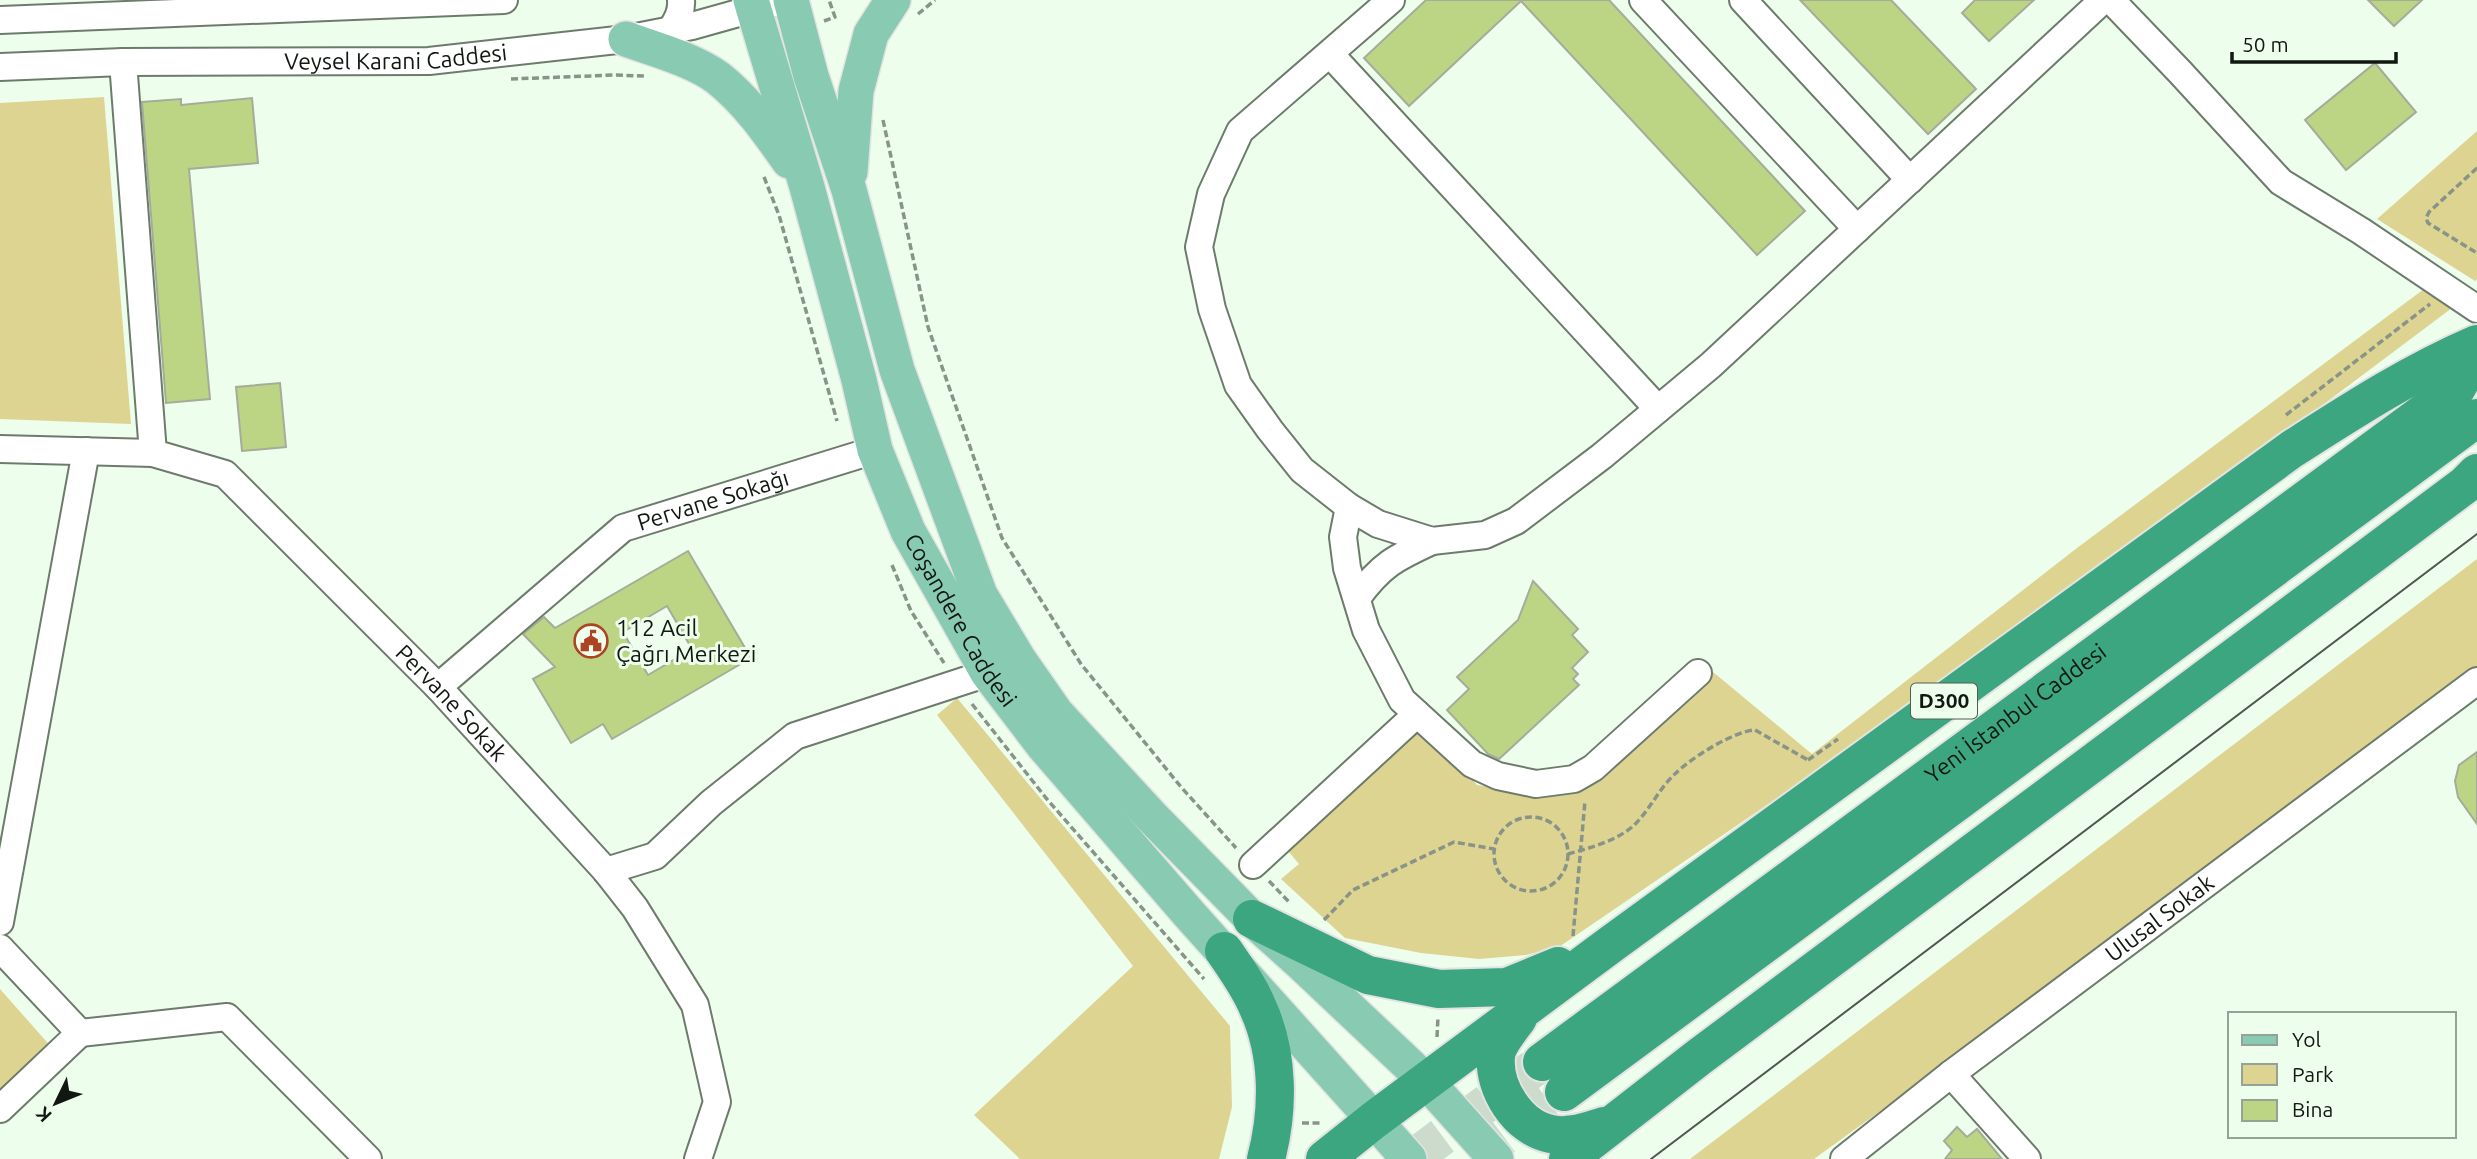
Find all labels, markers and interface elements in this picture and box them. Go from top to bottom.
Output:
scale bar [2232,21,2396,65]
text: 50 m [2242,32,2289,56]
street label: Veysel Karani Caddesi [284,39,508,73]
street label: Pervane Sokağı [634,465,791,535]
street label: Coşandere Caddesi [900,529,1022,711]
place label: 112 Acil Çağrı Merkezi [616,615,756,666]
public building icon: 112 Acil Çağrı Merkezi [572,622,610,660]
street label: Yeni İstanbul Caddesi [1920,638,2110,788]
street label: Pervane Sokak [391,639,512,766]
road number: D300 [1911,684,1977,718]
street label: Ulusal Sokak [2100,869,2219,966]
legend [2228,1012,2456,1138]
text: Yol [2292,1027,2321,1051]
text: Park [2292,1062,2334,1086]
north arrow [21,1068,91,1138]
text: Bina [2292,1097,2333,1121]
text: K [31,1102,56,1127]

